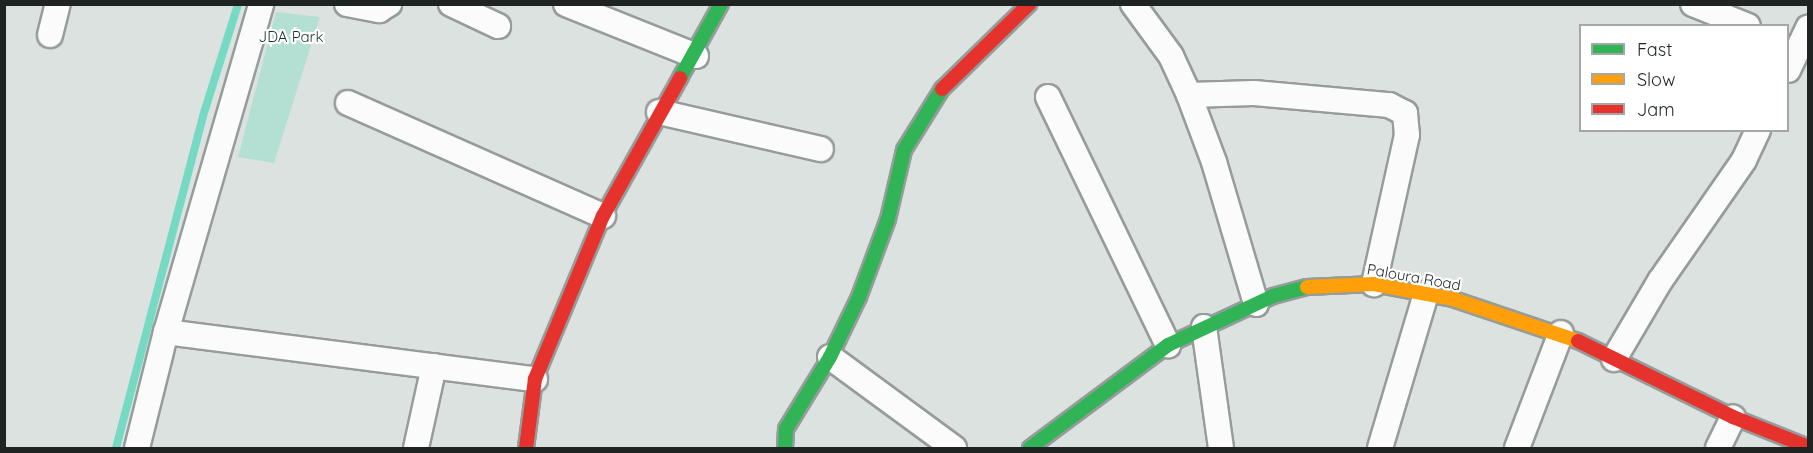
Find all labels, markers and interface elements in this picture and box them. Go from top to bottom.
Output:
legend [1579,24,1789,132]
park label: JDA Park [259,28,323,46]
text: Fast [1637,38,1672,61]
text: Slow [1637,68,1675,91]
text: Jam [1637,98,1675,121]
street label: Paloura Road [1366,260,1462,294]

